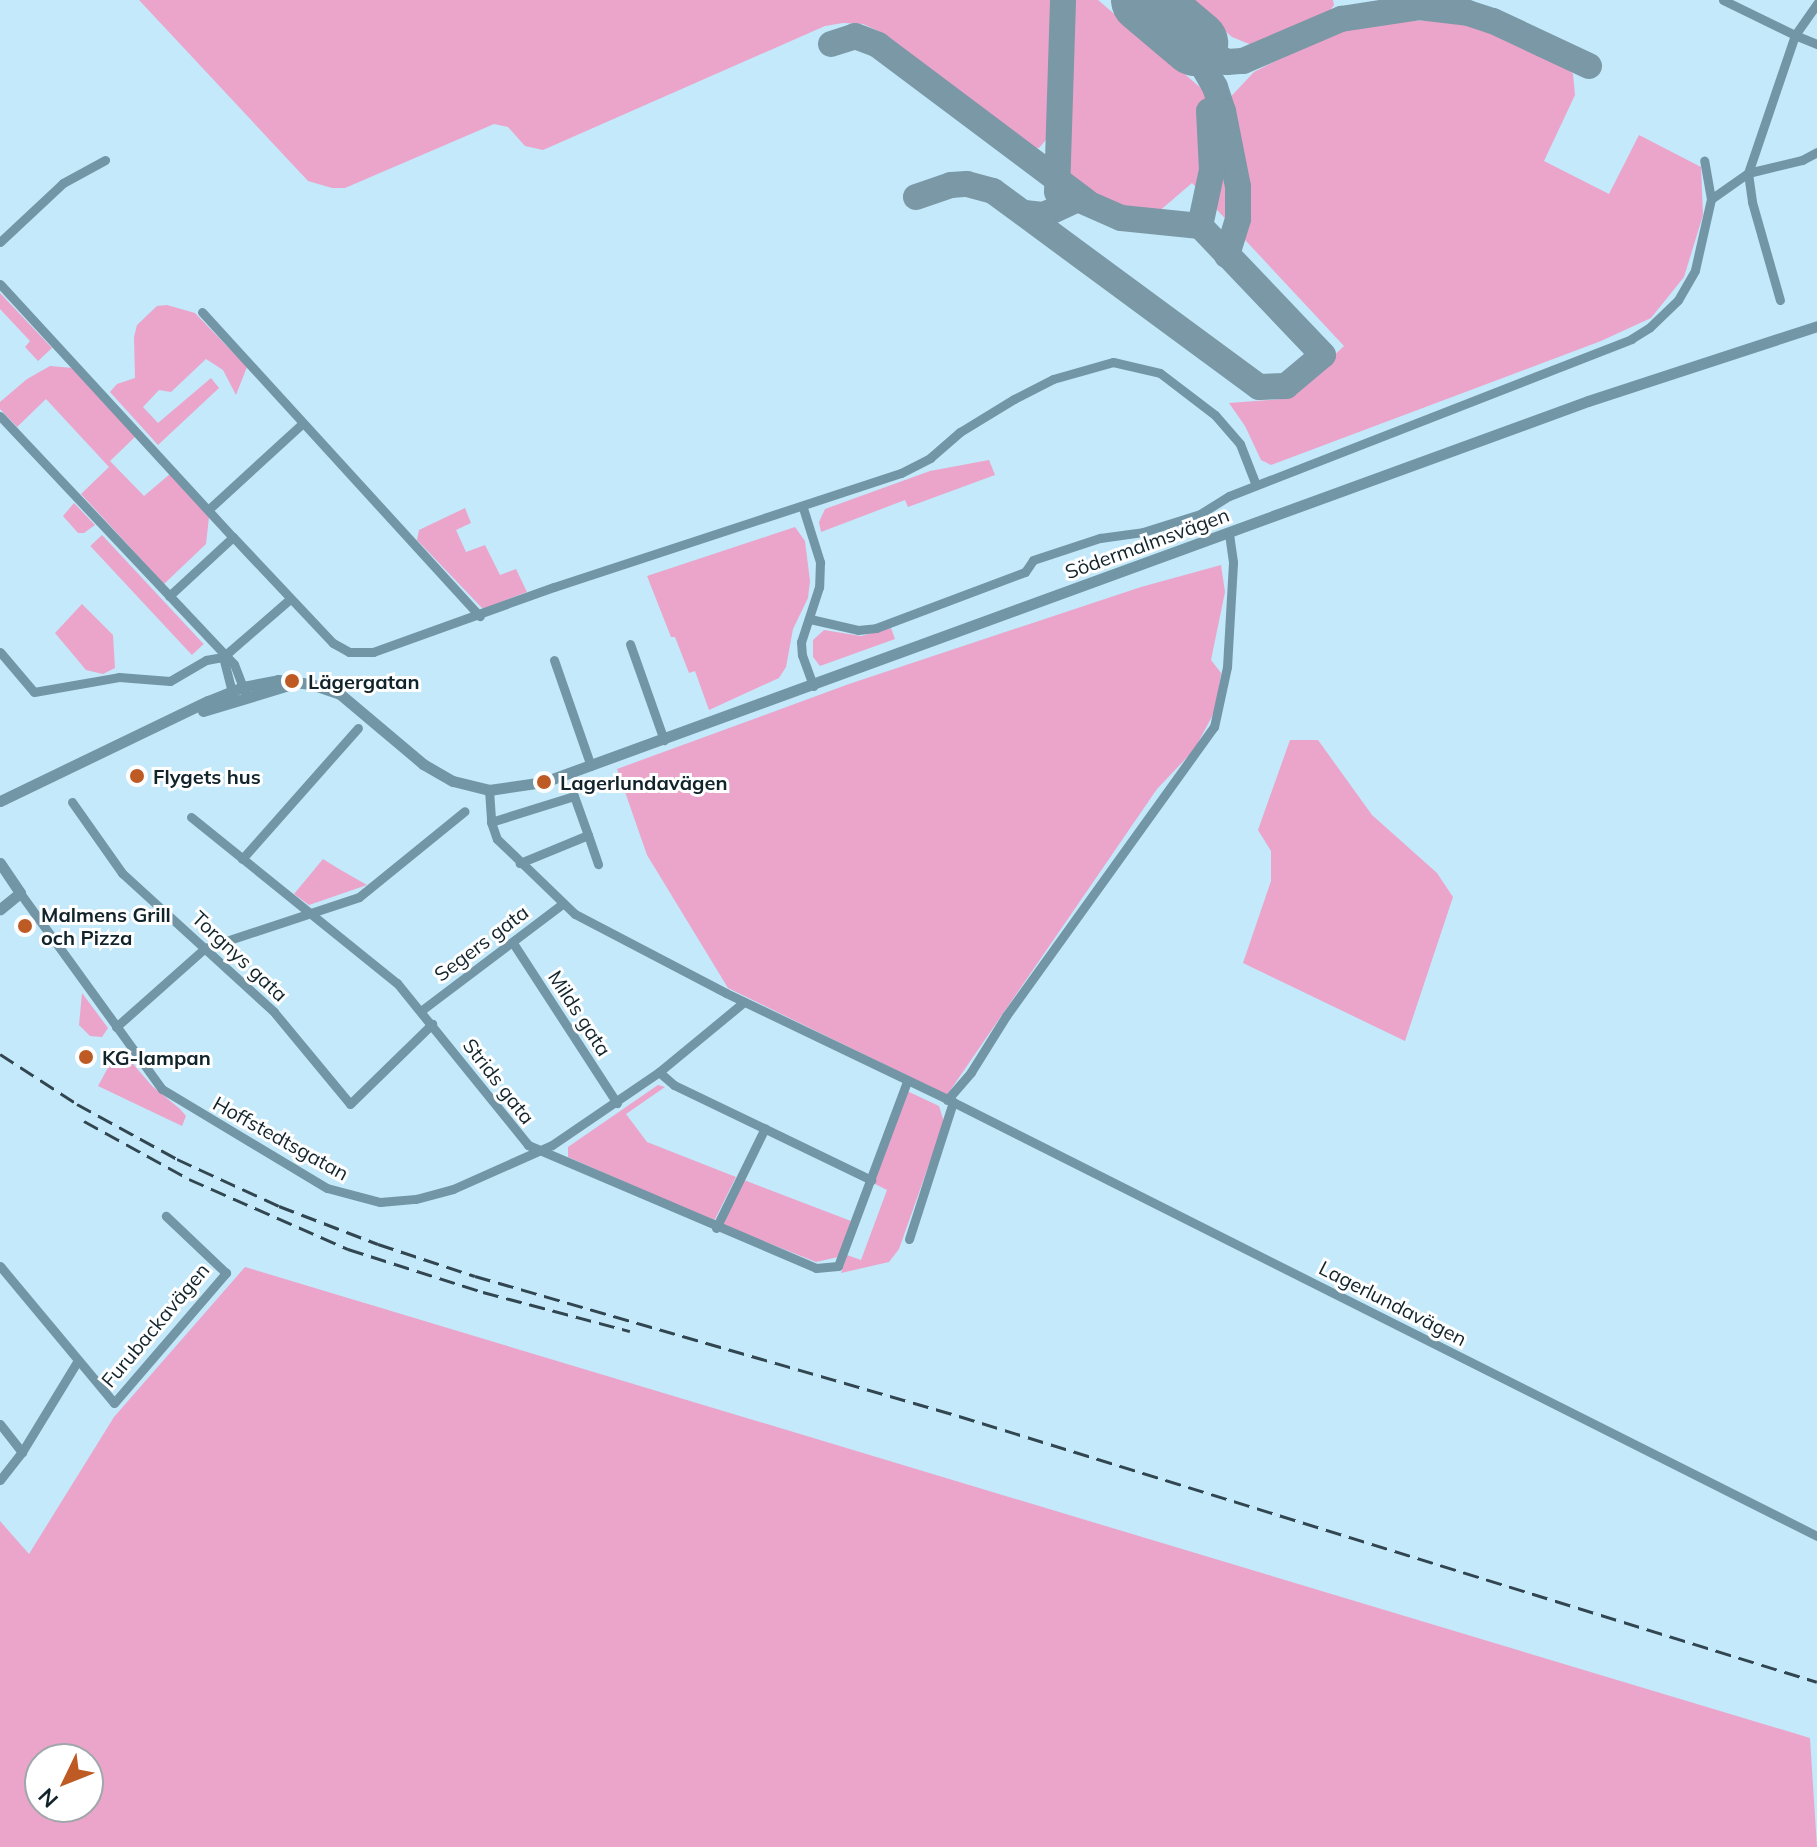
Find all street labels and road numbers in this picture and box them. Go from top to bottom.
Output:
street label: Södermalmsvägen [1062,502,1232,584]
street label: Segers gata [429,900,533,986]
street label: Torgnys gata [187,906,293,1006]
street label: Milds gata [544,966,616,1060]
street label: Strids gata [458,1034,540,1128]
street label: Hoffstedtsgatan [209,1091,353,1185]
street label: Lagerlundavägen [1315,1255,1471,1351]
street label: Furubackavägen [96,1258,214,1392]

